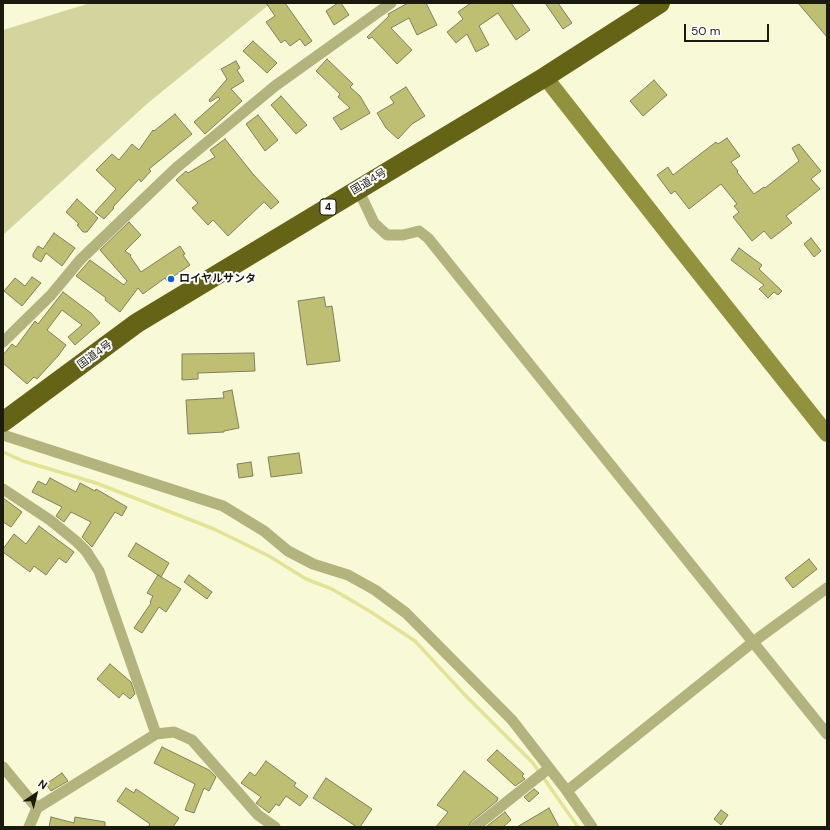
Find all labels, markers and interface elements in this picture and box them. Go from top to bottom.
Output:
scale bar [686,16,771,42]
text: 50 m [691,23,720,39]
street label: 国道4号 [349,166,389,198]
road number: 4 [320,199,336,215]
place label: ロイヤルサンタ [179,272,256,286]
marker: ロイヤルサンタ [166,274,176,284]
street label: 国道4号 [75,338,115,372]
north arrow [16,774,56,814]
text: N [36,776,50,792]

